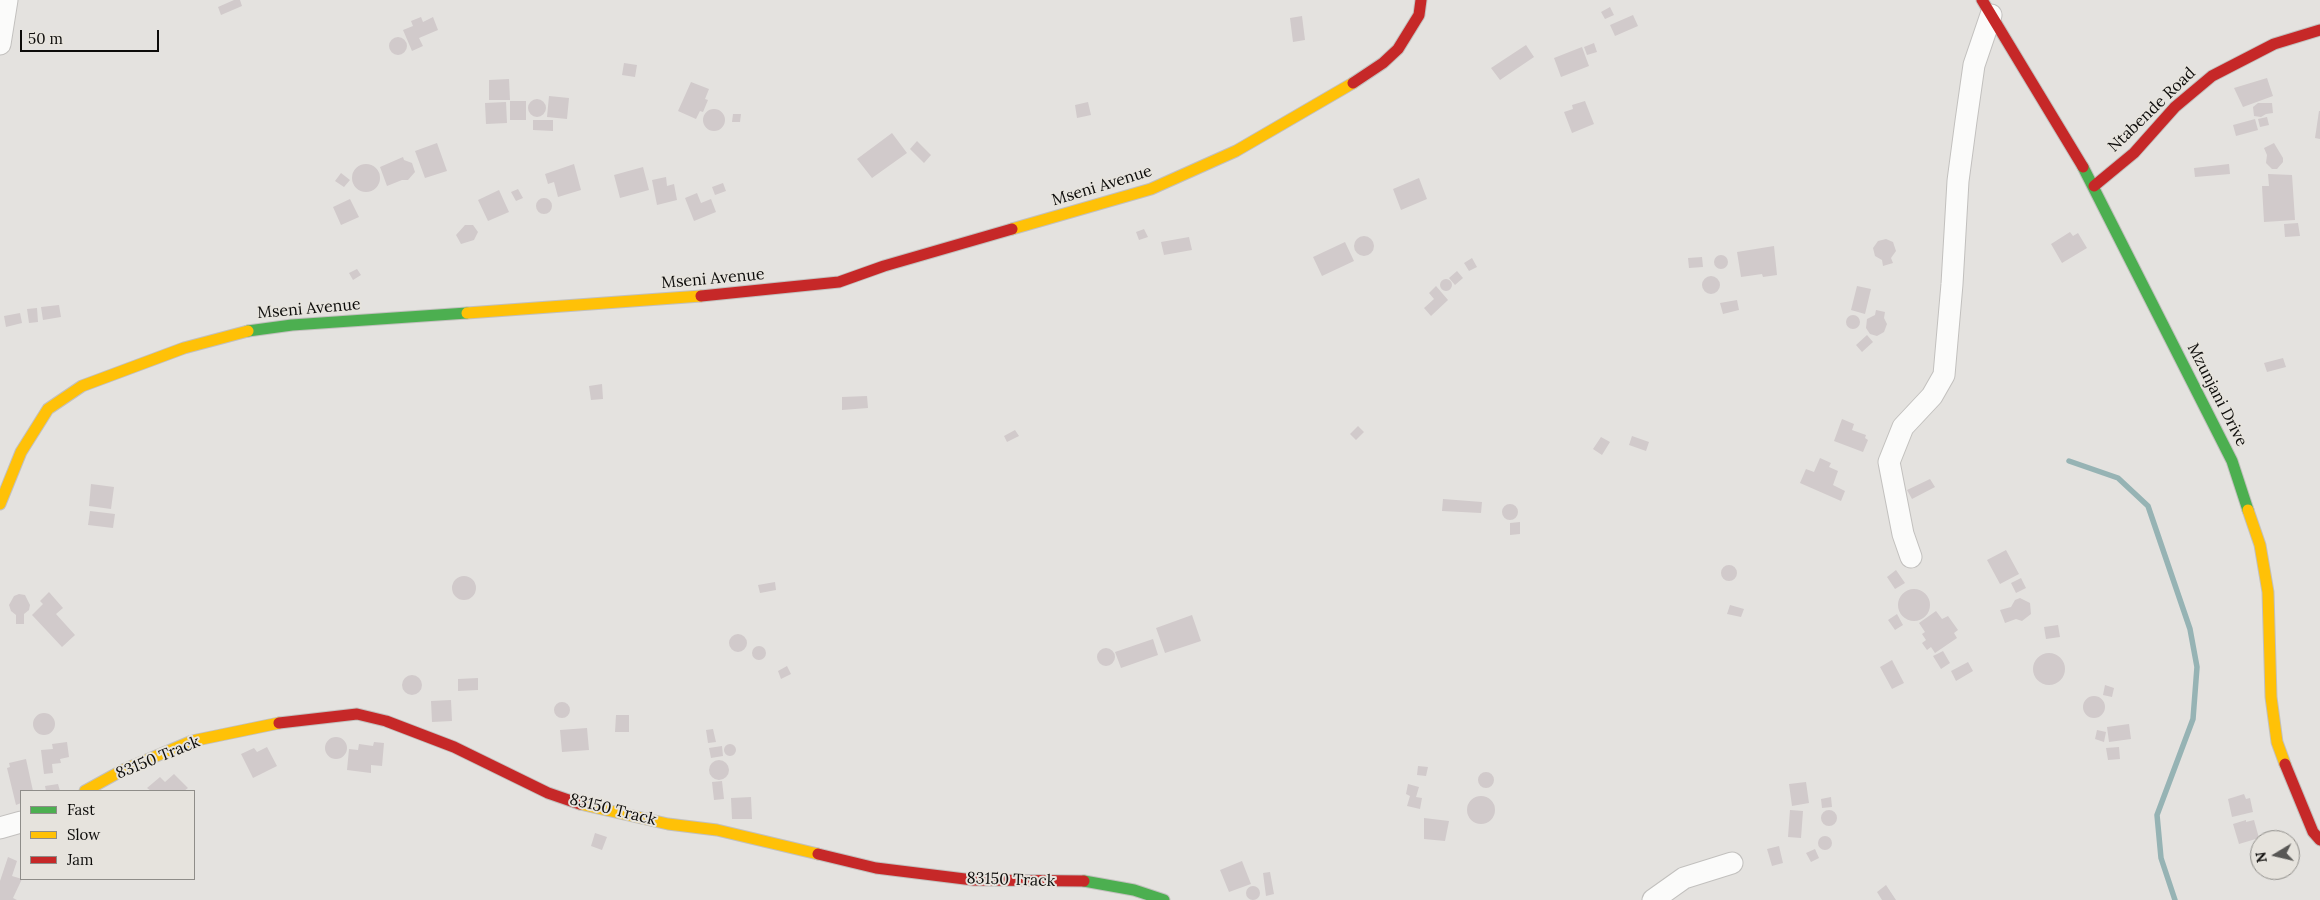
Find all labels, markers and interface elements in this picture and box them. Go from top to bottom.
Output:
scale bar [22,20,161,52]
text: 50 m [28,29,63,48]
street label: Ntabende Road [2104,64,2200,156]
street label: Mseni Avenue [1050,162,1154,210]
street label: Mseni Avenue [661,265,765,293]
street label: Mseni Avenue [257,295,361,323]
street label: Mzunjani Drive [2183,340,2251,450]
street label: 83150 Track [113,732,203,784]
legend [20,790,195,880]
street label: 83150 Track [568,790,658,830]
text: Fast [67,800,95,819]
text: Slow [67,825,100,844]
north arrow [2250,830,2300,880]
text: Jam [67,850,94,869]
text: N [2251,850,2271,864]
street label: 83150 Track [966,869,1056,891]

